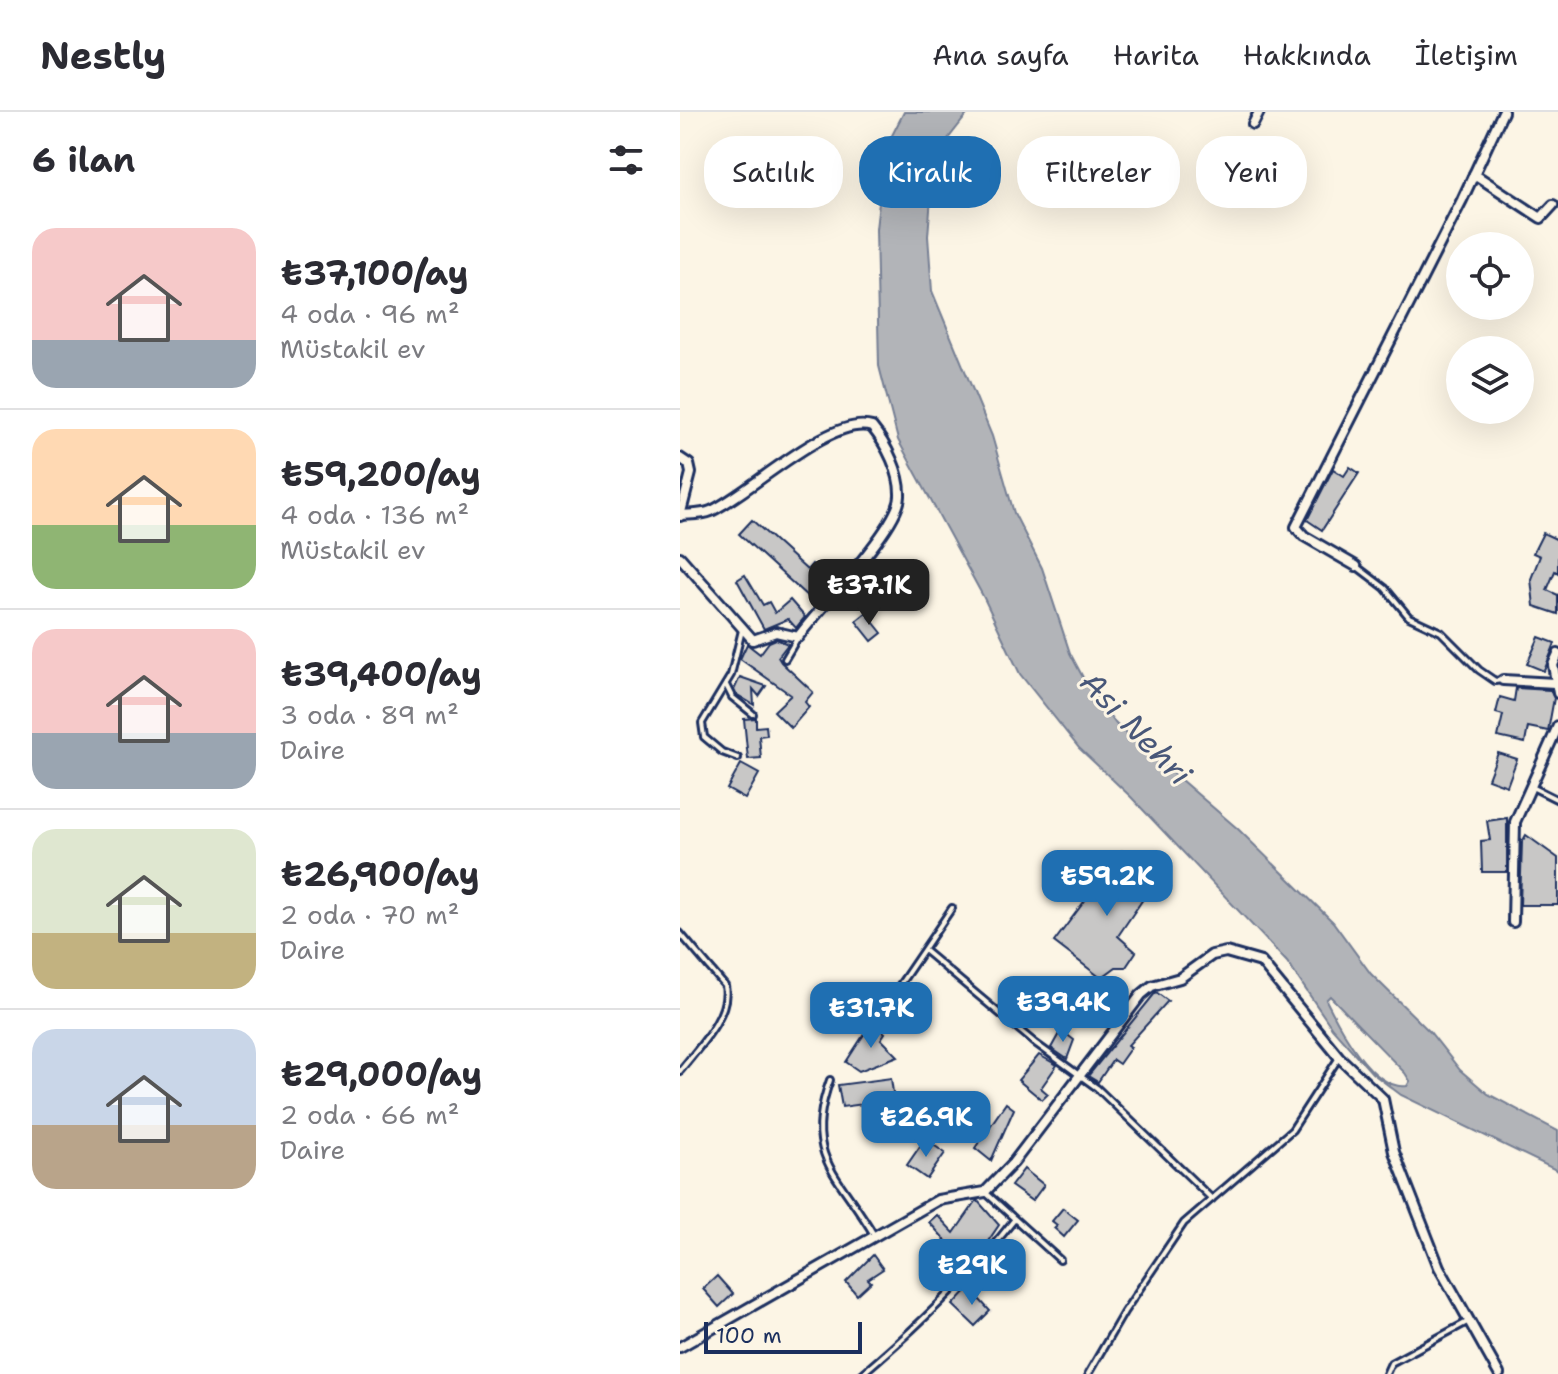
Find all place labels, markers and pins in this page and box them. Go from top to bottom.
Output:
pin: ₺37.1K [804,559,934,627]
pin: ₺59.2K [1042,850,1172,918]
pin: ₺39.4K [998,976,1128,1044]
pin: ₺31.7K [806,982,936,1050]
pin: ₺26.9K [861,1091,991,1159]
pin: ₺29K [925,1239,1019,1307]

